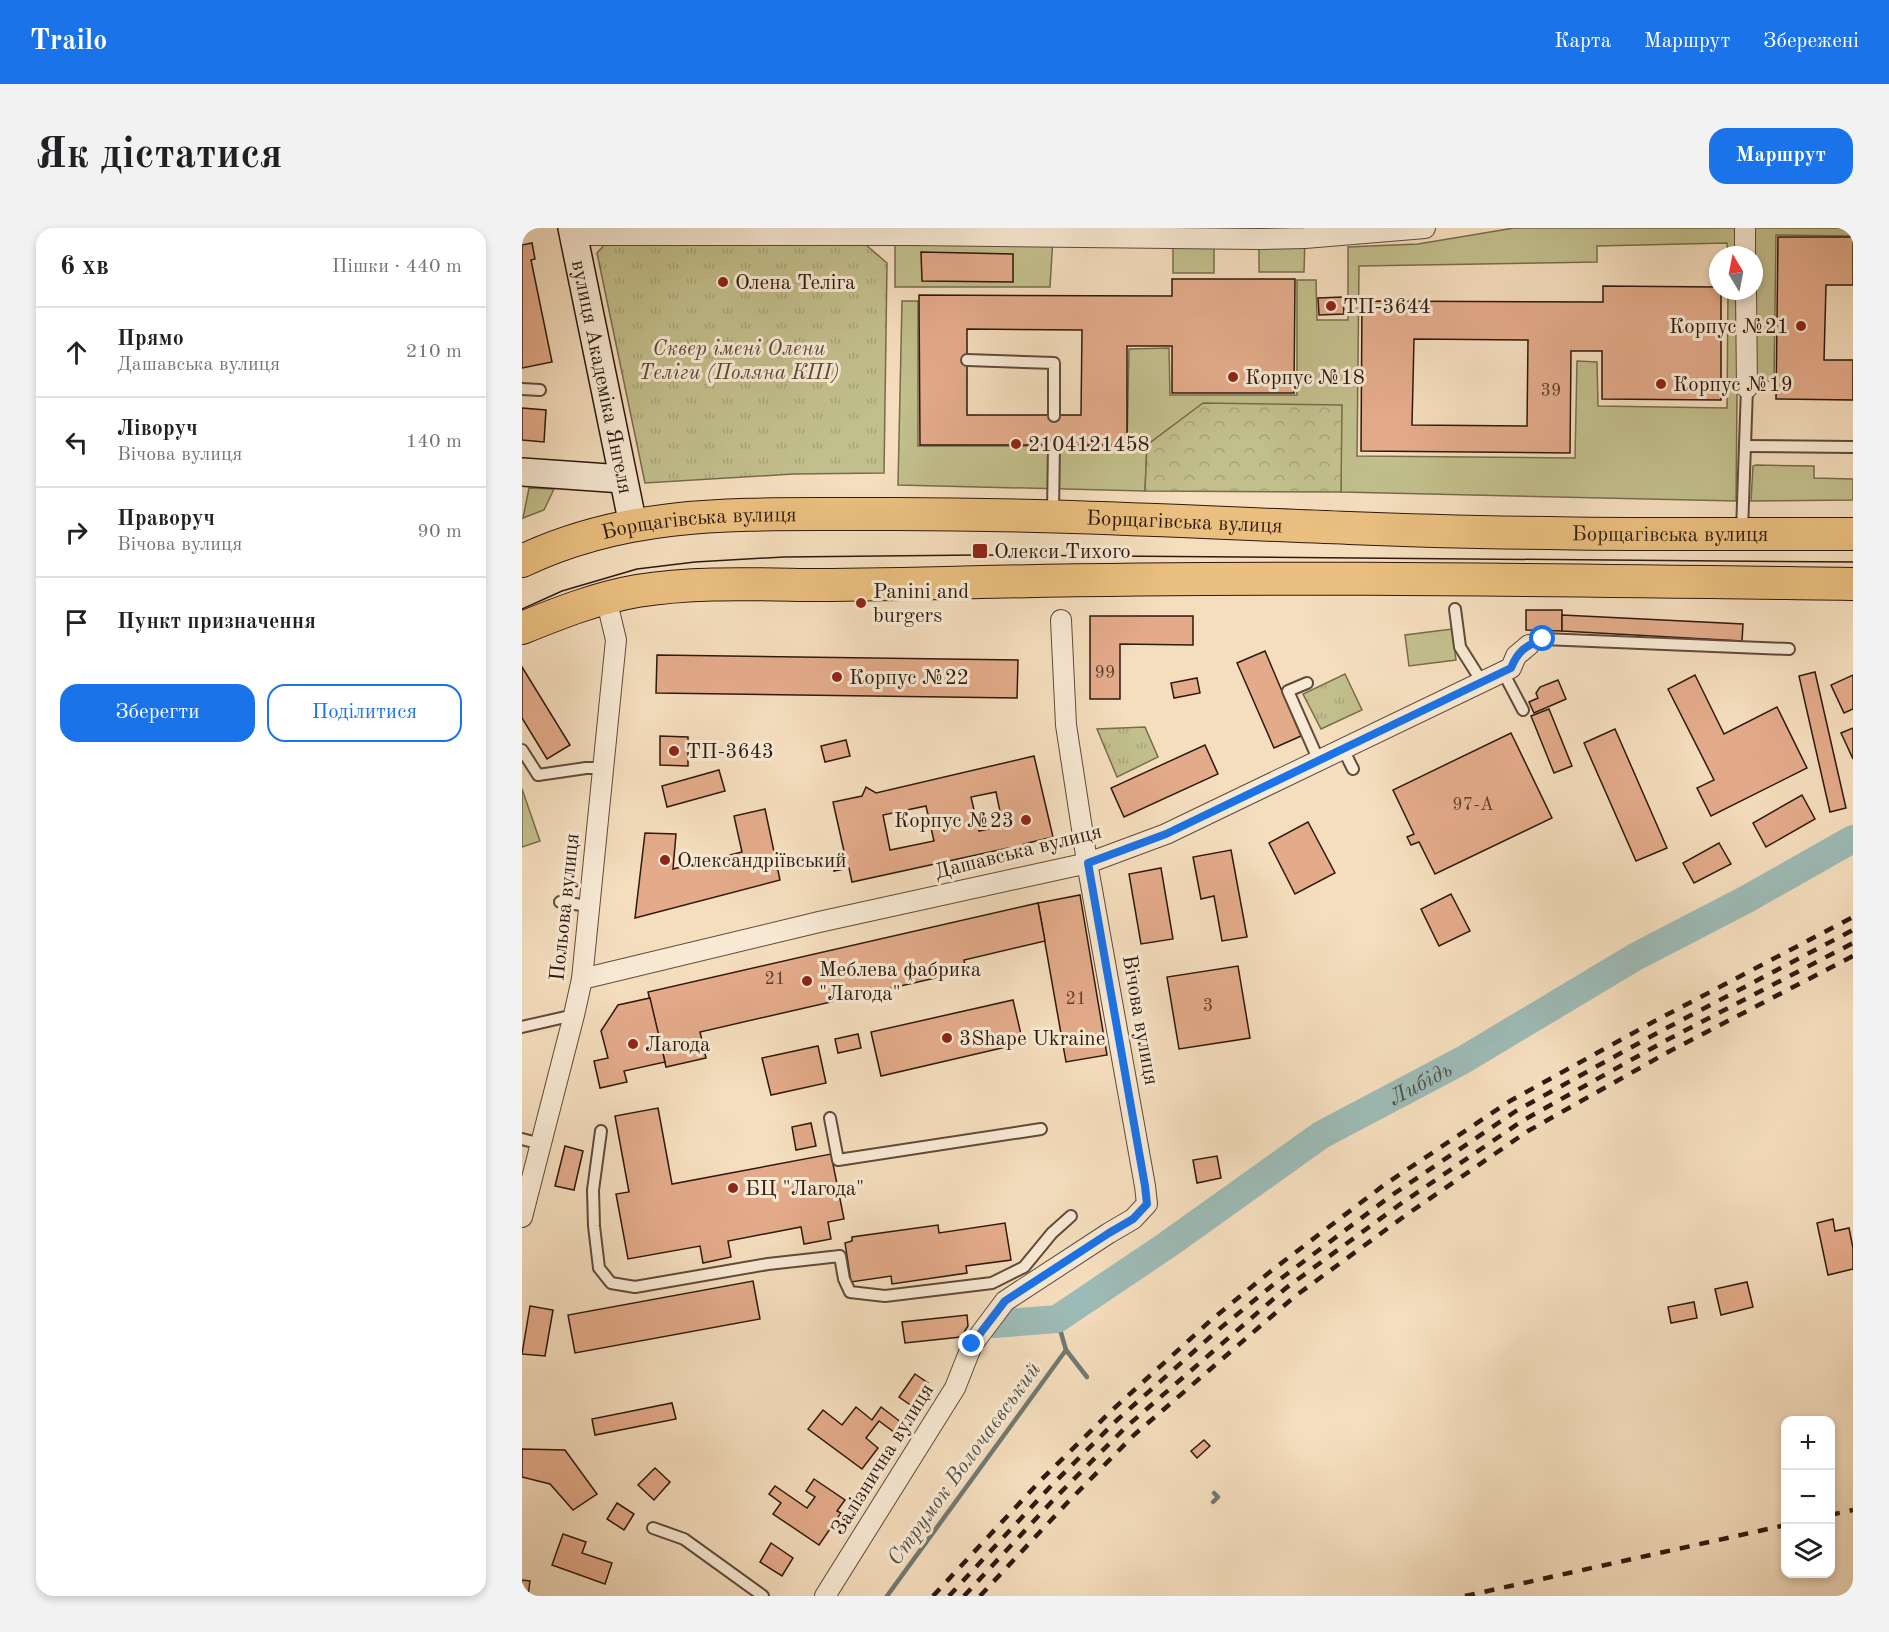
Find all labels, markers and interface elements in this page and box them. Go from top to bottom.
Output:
text: Trailo [30,28,107,56]
text: Карта [1554,31,1611,52]
text: Маршрут [1644,31,1730,52]
text: Збережені [1763,31,1859,52]
button: Маршрут [1709,128,1853,184]
text: Як дістатися [36,135,283,177]
north arrow [1709,246,1763,300]
text: 6 хв [60,254,109,280]
text: Пішки · 440 m [332,257,462,277]
street label: вулиця Академіка Янгеля [567,258,635,496]
place label: Олена Теліга [735,273,855,294]
marker: Олена Теліга [716,275,730,289]
place label: ТП-3644 [1343,297,1431,318]
marker: ТП-3644 [1324,299,1338,313]
place label: Корпус №21 [1669,317,1789,338]
marker: Корпус №21 [1794,319,1808,333]
text: Прямо [117,328,184,350]
icon: ahead [60,336,93,369]
park label: Сквер імені Олени Теліги (Поляна КПІ) [639,339,839,384]
text: 210 m [406,342,462,362]
text: Дашавська вулиця [117,355,280,375]
place label: Корпус №18 [1245,368,1365,389]
marker: Корпус №18 [1226,370,1240,384]
place label: Корпус №19 [1673,375,1793,396]
marker: Корпус №19 [1654,377,1668,391]
house number: 39 [1541,382,1561,400]
text: Ліворуч [117,418,198,440]
icon: left [60,426,93,459]
text: 140 m [406,432,462,452]
place label: 2104121458 [1028,435,1150,456]
marker: 2104121458 [1009,437,1023,451]
text: Вічова вулиця [117,445,242,465]
street label: Борщагівська вулиця [600,505,797,544]
text: Праворуч [117,508,215,530]
street label: Борщагівська вулиця [1086,509,1283,537]
icon: right [60,516,93,549]
text: 90 m [417,522,462,542]
street label: Борщагівська вулиця [1572,524,1769,546]
text: Вічова вулиця [117,535,242,555]
marker: Олекси Тихого [971,542,989,560]
place label: Олекси Тихого [994,542,1131,563]
place label: Panini and burgers [873,582,969,627]
marker: Panini and burgers [854,596,868,610]
icon: arrive [60,606,93,639]
text: Пункт призначення [117,611,316,633]
route start [1529,625,1555,651]
house number: 99 [1095,664,1115,682]
place label: Корпус №22 [849,668,969,689]
marker: Корпус №22 [830,670,844,684]
button: Зберегти [60,684,255,742]
button: Поділитися [267,684,462,742]
place label: ТП-3643 [686,742,774,763]
marker: ТП-3643 [667,744,681,758]
house number: 97-А [1452,796,1494,814]
place label: Корпус №23 [894,811,1014,832]
marker: Корпус №23 [1019,813,1033,827]
street label: Дашавська вулиця [933,822,1104,883]
street label: Польова вулиця [547,832,584,982]
place label: Олександріївський [677,851,847,872]
marker: Олександріївський [658,853,672,867]
street label: Вічова вулиця [1118,954,1161,1087]
place label: Меблева фабрика "Лагода" [819,960,981,1005]
house number: 21 [765,970,785,988]
marker: Меблева фабрика "Лагода" [800,974,814,988]
house number: 21 [1066,990,1086,1008]
house number: 3 [1203,997,1213,1015]
place label: 3Shape Ukraine [959,1029,1105,1050]
marker: 3Shape Ukraine [940,1031,954,1045]
place label: Лагода [645,1035,710,1056]
marker: Лагода [626,1037,640,1051]
water label: Либідь [1386,1059,1456,1110]
place label: БЦ "Лагода" [745,1179,864,1200]
marker: БЦ "Лагода" [726,1181,740,1195]
route end [958,1330,984,1356]
water label: Струмок Волочаєвський [884,1358,1046,1570]
street label: Залізнична вулиця [828,1380,938,1539]
map controls [1781,1416,1835,1578]
button: + [1781,1416,1835,1470]
button: − [1781,1470,1835,1524]
button: layers [1781,1524,1835,1578]

